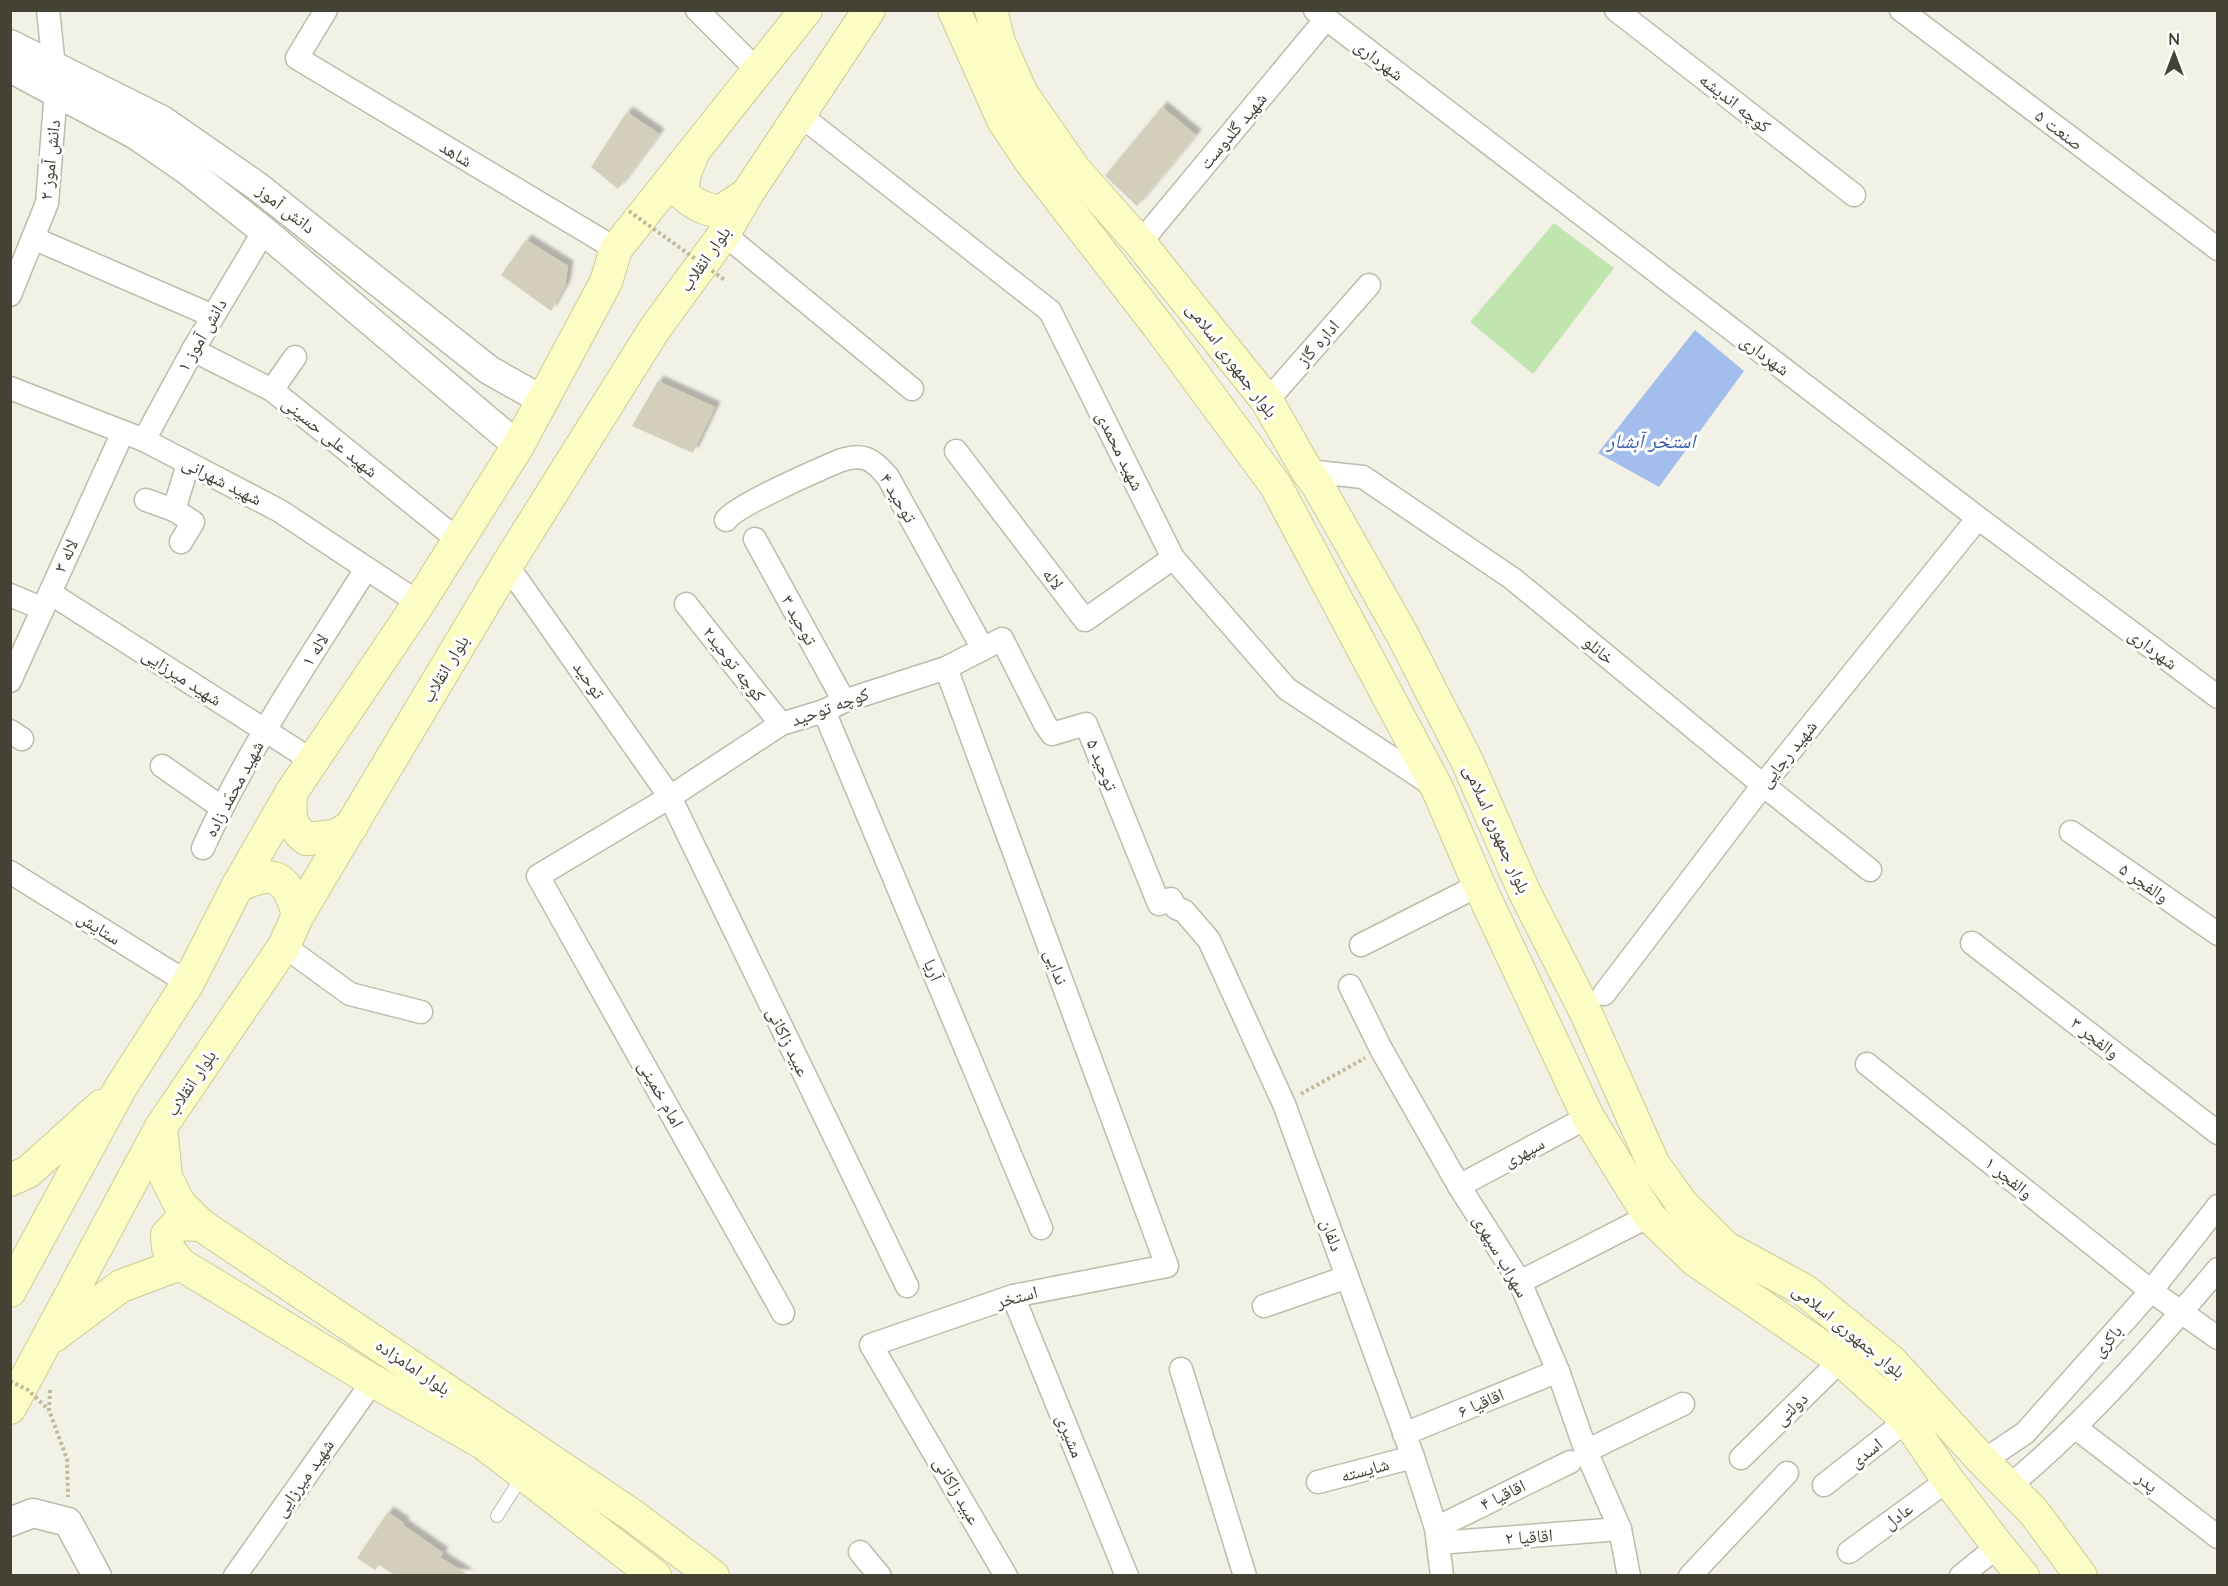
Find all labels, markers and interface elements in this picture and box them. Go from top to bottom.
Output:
north arrow [2144,24,2204,84]
text: N [2168,29,2180,49]
street label: شهرداری [1350,34,1409,86]
street label: کوچه اندیشه [1695,68,1776,138]
street label: شهید گلدوست [1194,87,1272,174]
street label: صنعت ۵ [2031,104,2088,155]
street label: دانش آموز ۲ [34,119,65,201]
street label: شاهد [436,135,477,172]
street label: دانش آموز [252,178,320,239]
street label: بلوار انقلاب [674,221,736,296]
street label: دانش آموز ۱ [171,294,232,375]
street label: بلوار جمهوری اسلامی [1181,297,1283,422]
street label: اداره گاز [1291,315,1344,371]
street label: شهرداری [1736,329,1795,381]
street label: شهید علی حسینی [278,391,383,482]
street label: شهید محمدی [1091,407,1150,494]
water label: استخر آبشار [1605,428,1697,453]
street label: شهید شهرانی [179,451,266,510]
street label: توحید ۴ [875,469,922,527]
street label: لاله ۳ [48,535,83,576]
street label: لاله [1038,563,1069,594]
street label: توحید ۳ [776,591,823,649]
street label: کوچه توحید۲ [698,621,771,706]
street label: شهرداری [2124,623,2183,675]
street label: لاله ۱ [296,629,333,670]
street label: خانلو [1579,630,1620,669]
street label: بلوار انقلاب [415,631,474,707]
street label: شهید میرزایی [138,642,226,711]
street label: توحید [568,656,611,703]
street label: کوچه توحید [788,682,873,731]
street label: شهید رجایی [1753,715,1822,792]
street label: توحید ۵ [1082,735,1123,794]
street label: شهید محمّد زاده [199,737,269,841]
street label: بلوار جمهوری اسلامی [1459,761,1536,897]
street label: والفجر ۵ [2115,857,2174,908]
street label: ستایش [73,905,125,950]
street label: ندایی [1039,946,1074,988]
street label: آریا [919,955,949,985]
street label: عبید زاکانی [762,1003,815,1080]
street label: والفجر ۳ [2066,1011,2124,1064]
street label: بلوار انقلاب [160,1045,221,1120]
street label: امام خمینی [633,1056,689,1132]
street label: سپهری [1499,1131,1548,1172]
street label: والفجر ۱ [1980,1151,2038,1204]
street label: سهراب سپهری [1468,1210,1535,1302]
street label: دلفان [1316,1215,1349,1254]
street label: بلوار جمهوری اسلامی [1788,1278,1911,1383]
street label: استخر [993,1280,1040,1313]
street label: باکری [2086,1320,2127,1362]
street label: بلوار امامزاده [371,1333,455,1400]
street label: اقاقیا ۶ [1454,1383,1507,1423]
street label: دولتی [1769,1387,1813,1430]
street label: مشیری [1051,1411,1090,1461]
street label: اسدی [1845,1433,1887,1473]
street label: شهید میرزایی [268,1434,339,1521]
street label: شایسته [1338,1452,1392,1487]
street label: عبید زاکانی [929,1453,986,1529]
street label: پدر [2131,1465,2163,1497]
street label: اقاقیا ۴ [1476,1474,1529,1515]
street label: عادل [1878,1497,1917,1534]
street label: اقاقیا ۲ [1504,1523,1554,1550]

